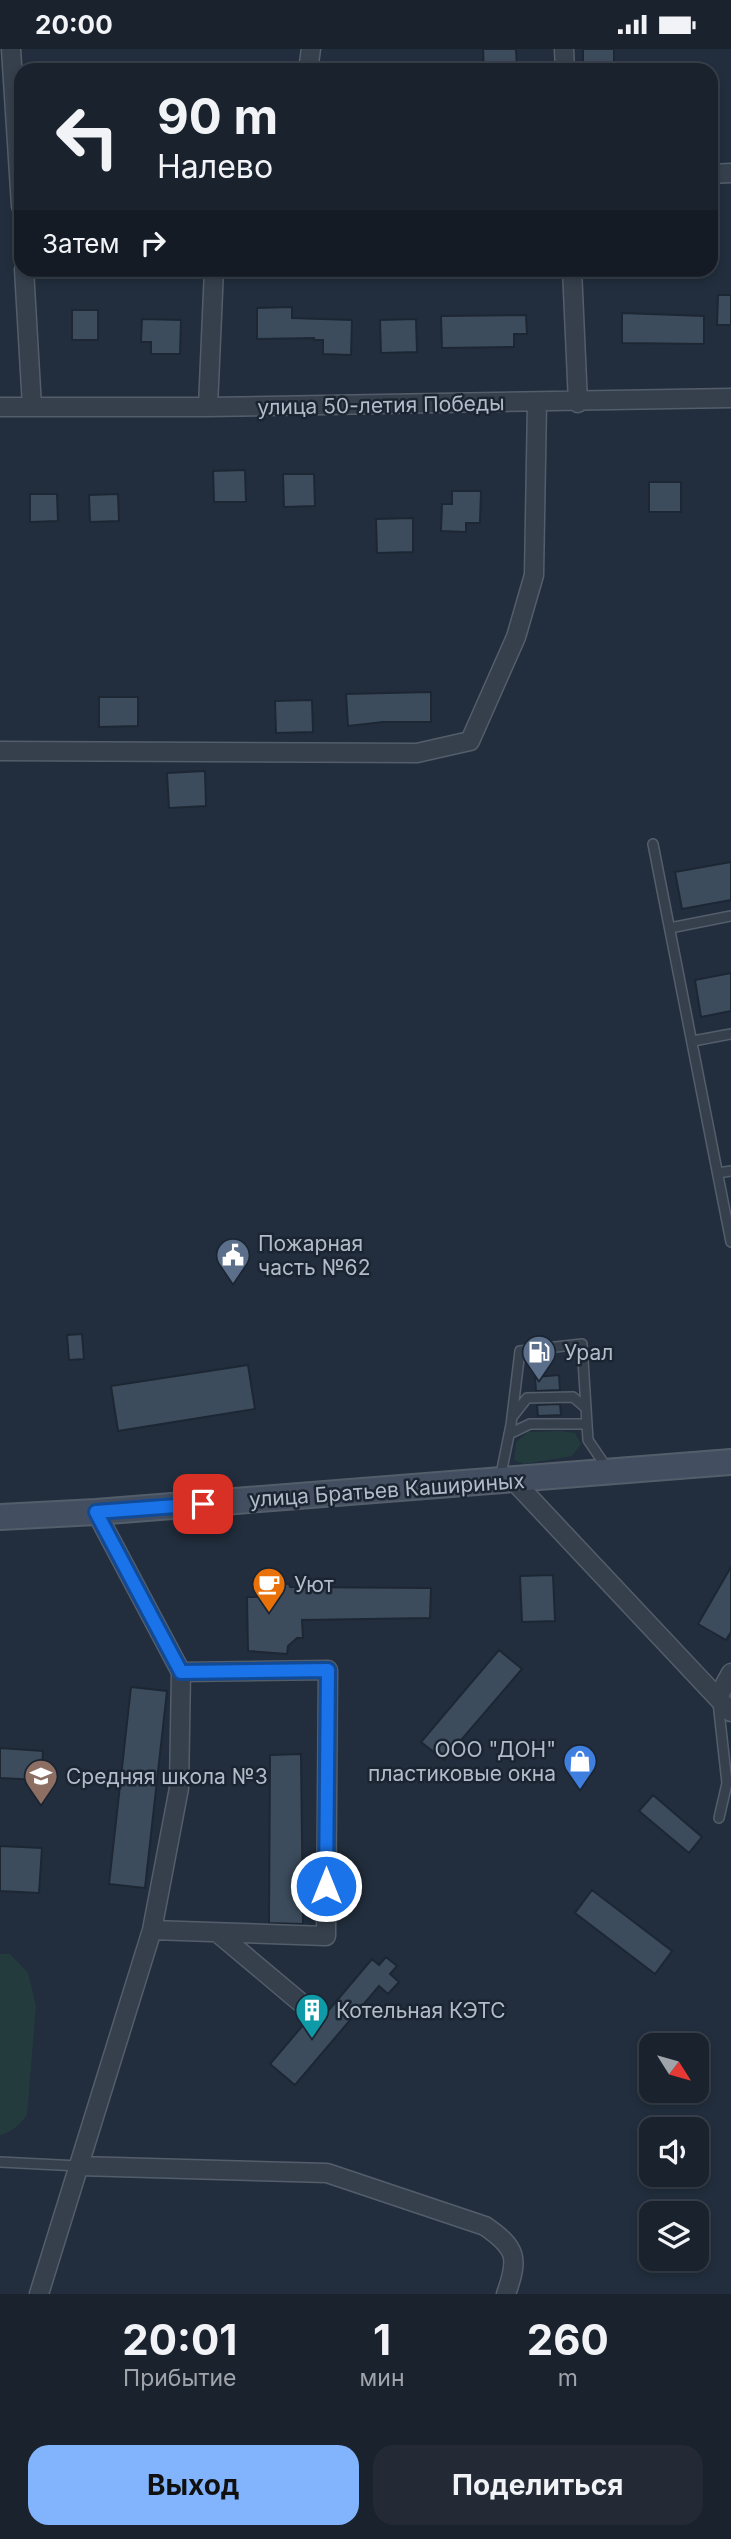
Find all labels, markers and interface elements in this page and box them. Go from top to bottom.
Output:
text: 20:00 [35,9,113,40]
text: 90 m [157,87,278,146]
icon: left [42,91,133,182]
text: Налево [157,147,273,186]
icon: right [134,224,172,262]
text: Затем [42,228,120,259]
street label: улица 50-летия Победы [257,390,505,420]
place label: Пожарная часть №62 [258,1231,370,1280]
public building icon: Пожарная часть №62 [214,1236,252,1285]
fuel station icon: Урал [520,1333,558,1382]
place label: Урал [564,1340,613,1365]
street label: улица Братьев Кашириных [248,1468,526,1512]
pin [173,1474,233,1534]
icon: arrive [184,1485,222,1523]
cafe icon: Уют [250,1565,288,1614]
place label: Уют [294,1572,334,1597]
place label: ООО "ДОН" пластиковые окна [368,1737,556,1786]
shop icon: ООО "ДОН" пластиковые окна [561,1742,599,1791]
school or university icon: Средняя школа №3 [22,1757,60,1806]
place label: Средняя школа №3 [66,1764,268,1789]
position arrow [289,1849,363,1923]
building icon: Котельная КЭТС [293,1991,331,2040]
place label: Котельная КЭТС [336,1998,506,2023]
north arrow [639,2033,709,2103]
map controls [639,2033,709,2271]
button: sound [639,2117,709,2187]
button: layers [639,2201,709,2271]
text: 20:01 [122,2314,237,2365]
text: 1 [373,2314,391,2365]
text: 260 [527,2314,609,2365]
text: Прибытие [123,2364,237,2392]
text: мин [360,2364,405,2392]
text: m [558,2364,578,2392]
button: Выход [28,2445,359,2525]
button: Поделиться [373,2445,703,2525]

